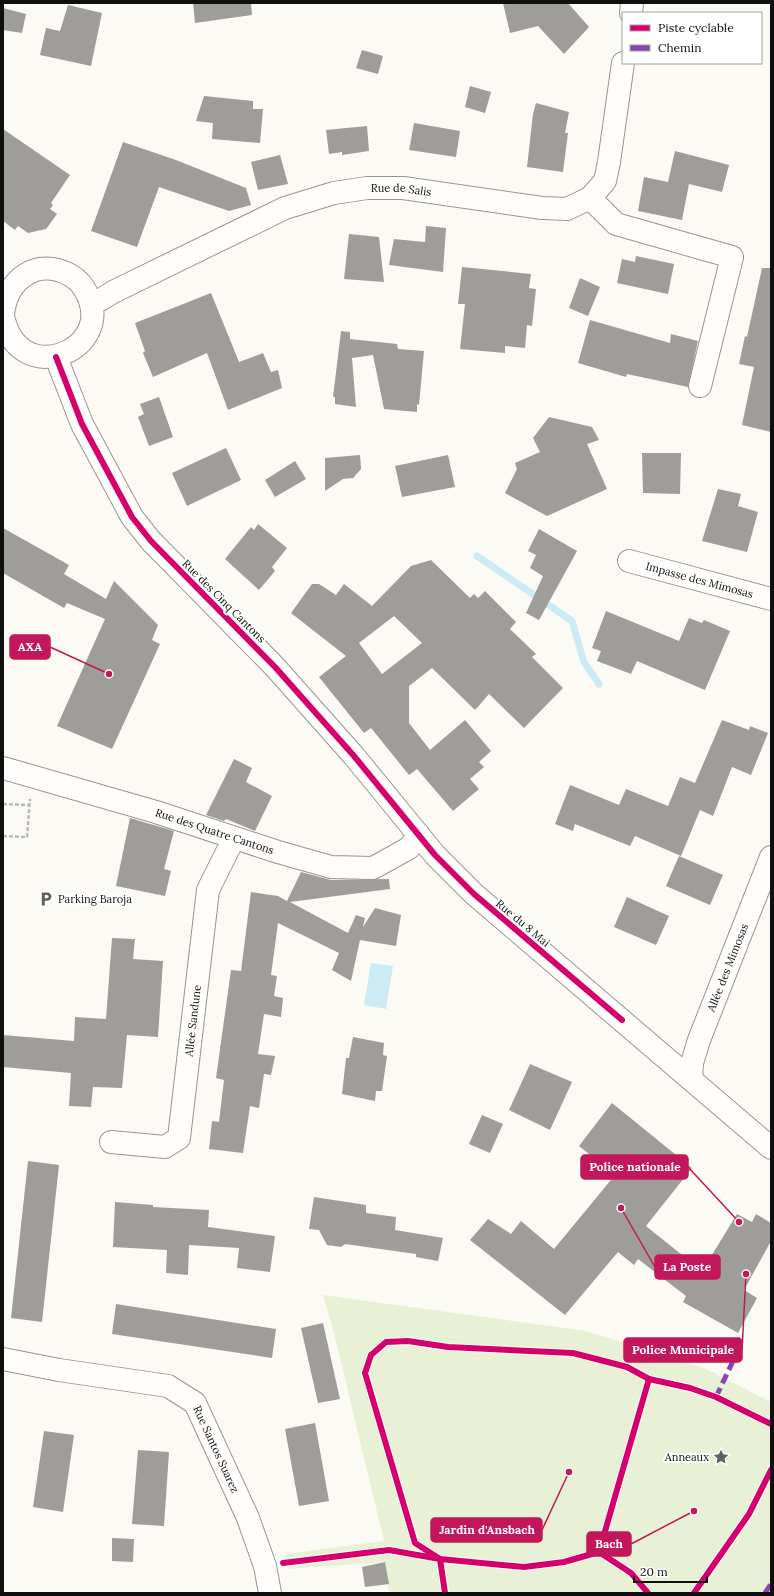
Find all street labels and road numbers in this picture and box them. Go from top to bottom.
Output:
street label: Rue de Salis [371,181,432,199]
street label: Rue des Cinq Cantons [179,556,269,646]
street label: Impasse des Mimosas [644,559,755,601]
street label: Rue des Quatre Cantons [154,805,276,857]
street label: Rue du 8 Mai [493,896,553,950]
street label: Allée des Mimosas [704,921,751,1015]
street label: Allée Sandune [181,984,204,1058]
street label: Rue Santos Suarez [190,1403,243,1495]

